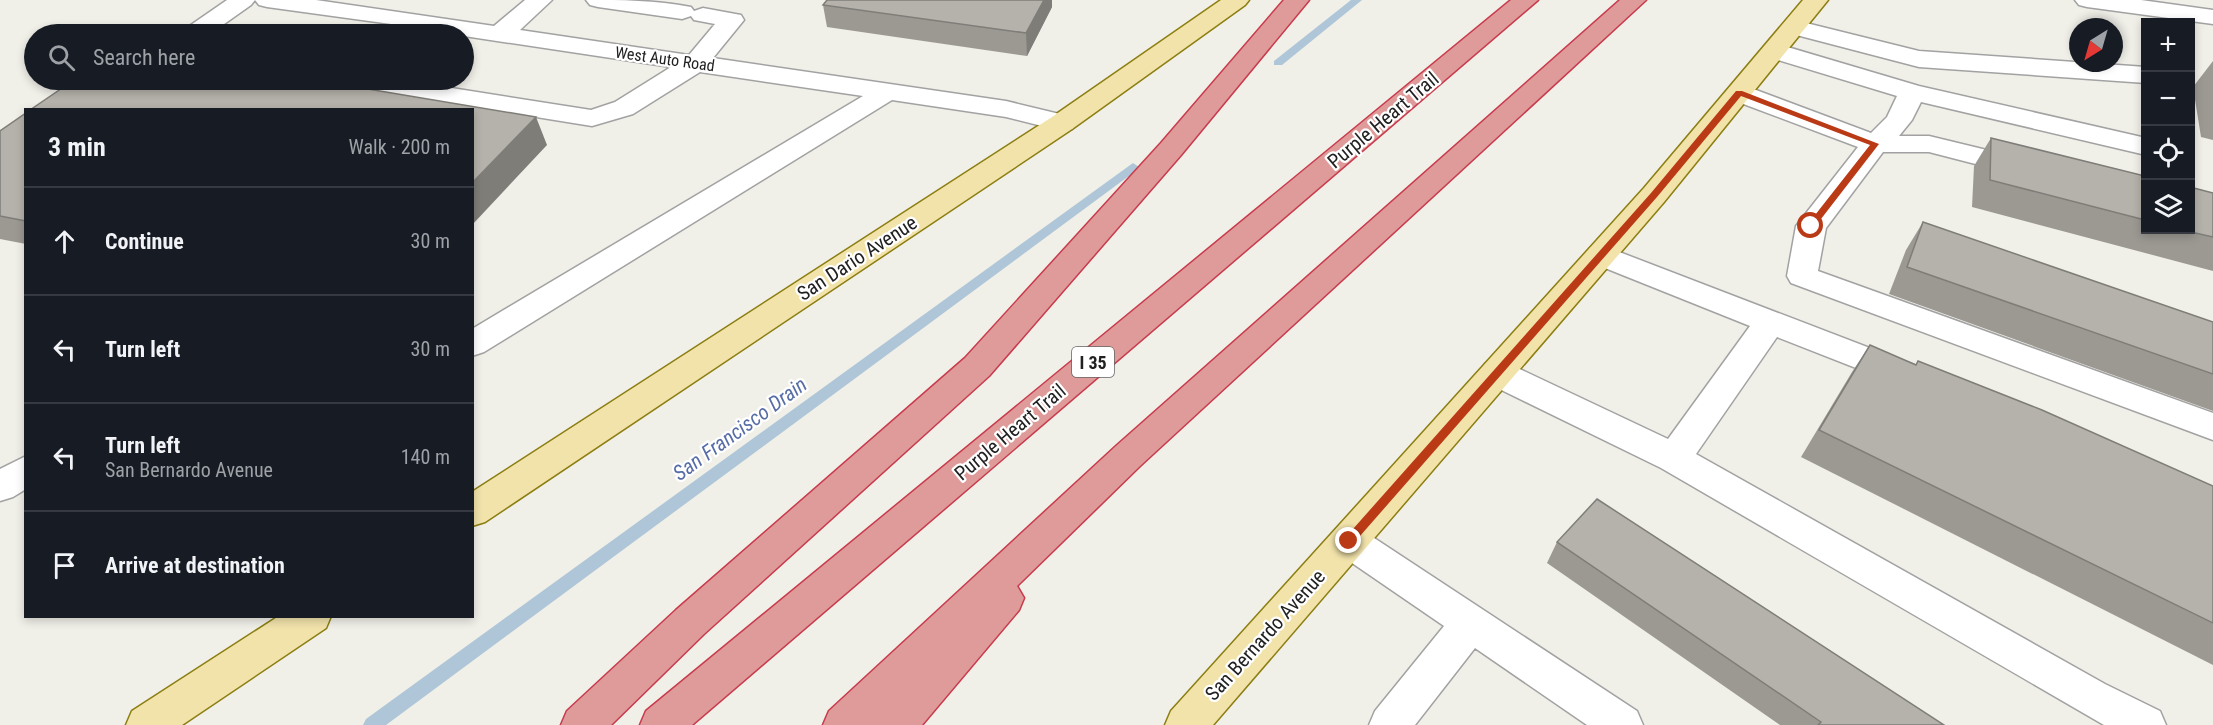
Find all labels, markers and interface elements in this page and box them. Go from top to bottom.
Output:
north arrow [2069,18,2123,72]
map controls [2141,18,2195,234]
button: + [2141,18,2195,72]
search box [24,24,474,90]
icon: search [45,41,78,74]
street label: West Auto Road [614,43,716,75]
text: Search here [93,45,195,70]
street label: Purple Heart Trail [1323,67,1443,173]
button: − [2141,72,2195,126]
button: locate [2141,126,2195,180]
text: 3 min [48,132,106,162]
text: Walk · 200 m [349,135,450,159]
button: layers [2141,180,2195,234]
street label: San Dario Avenue [793,210,921,306]
route start [1797,212,1823,238]
icon: ahead [48,225,81,258]
text: Continue [105,229,184,254]
text: 30 m [411,229,450,253]
icon: left [48,333,81,366]
text: Turn left [105,337,180,362]
text: 30 m [411,337,450,361]
road number: I 35 [1072,347,1114,377]
water label: San Francisco Drain [668,372,812,486]
street label: Purple Heart Trail [950,379,1070,485]
text: Turn left [105,433,180,458]
icon: left [48,441,81,474]
text: 140 m [401,445,450,469]
text: San Bernardo Avenue [105,458,273,482]
route end [1335,527,1361,553]
icon: arrive [48,549,81,582]
text: Arrive at destination [105,553,285,578]
street label: San Bernardo Avenue [1200,565,1330,705]

